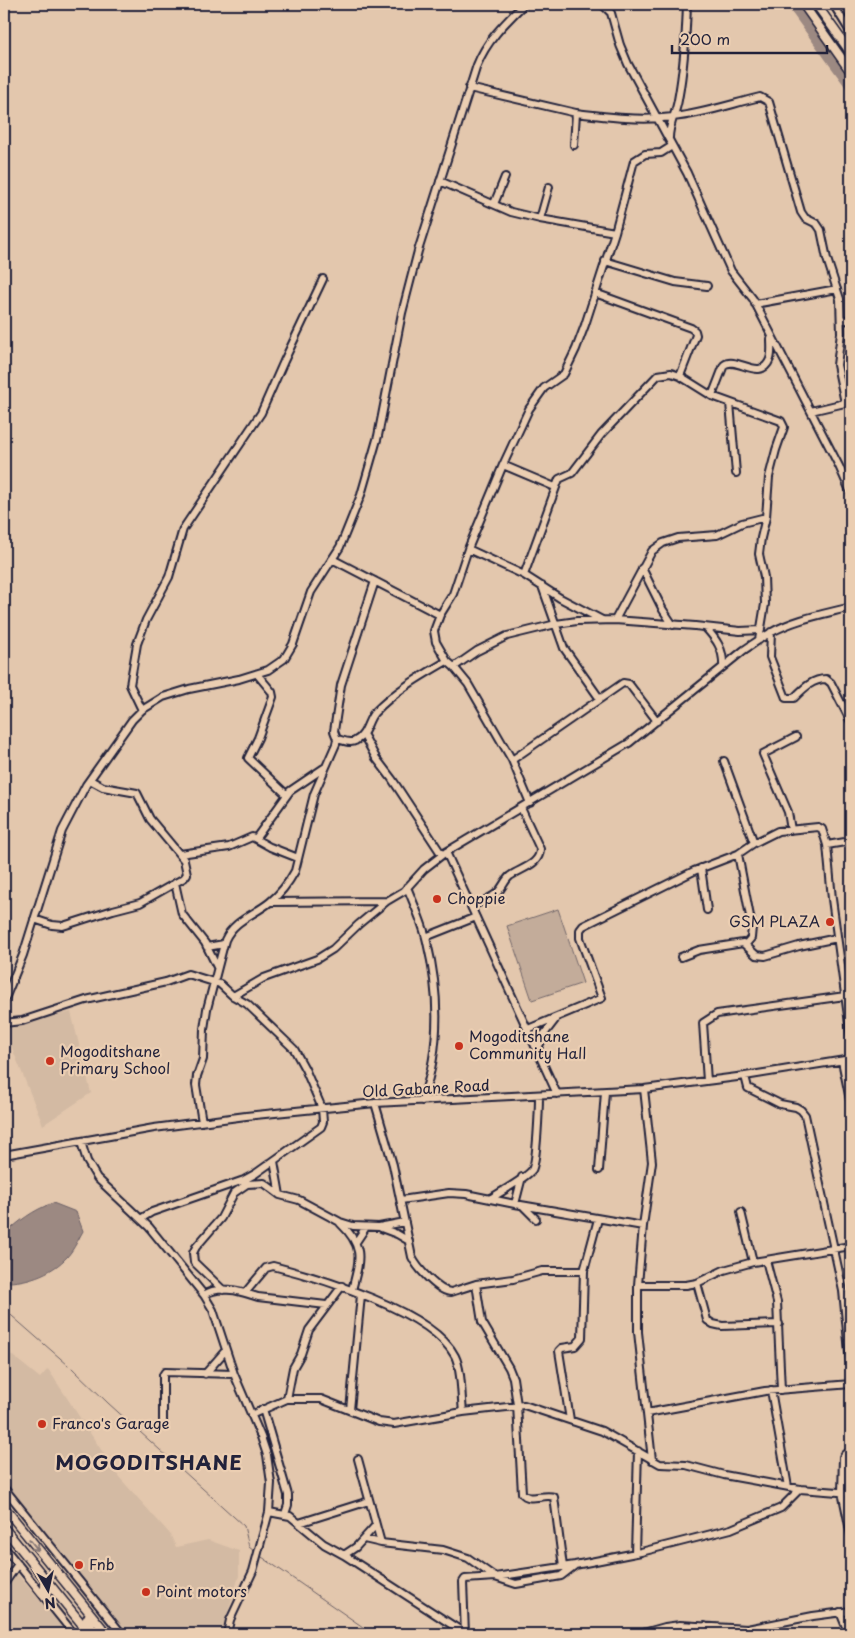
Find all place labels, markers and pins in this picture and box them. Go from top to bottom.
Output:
place label: Choppie [447,886,505,909]
marker: Choppie [431,893,443,905]
place label: GSM PLAZA [729,909,820,932]
marker: GSM PLAZA [824,916,836,928]
place label: Mogoditshane Community Hall [469,1024,586,1064]
place label: Mogoditshane Primary School [60,1039,170,1079]
marker: Mogoditshane Community Hall [453,1040,465,1052]
marker: Mogoditshane Primary School [44,1055,56,1067]
place label: Franco's Garage [52,1411,170,1434]
marker: Franco's Garage [36,1418,48,1430]
place label: Fnb [89,1552,115,1575]
marker: Fnb [73,1559,85,1571]
place label: Point motors [156,1579,247,1602]
marker: Point motors [140,1586,152,1598]

